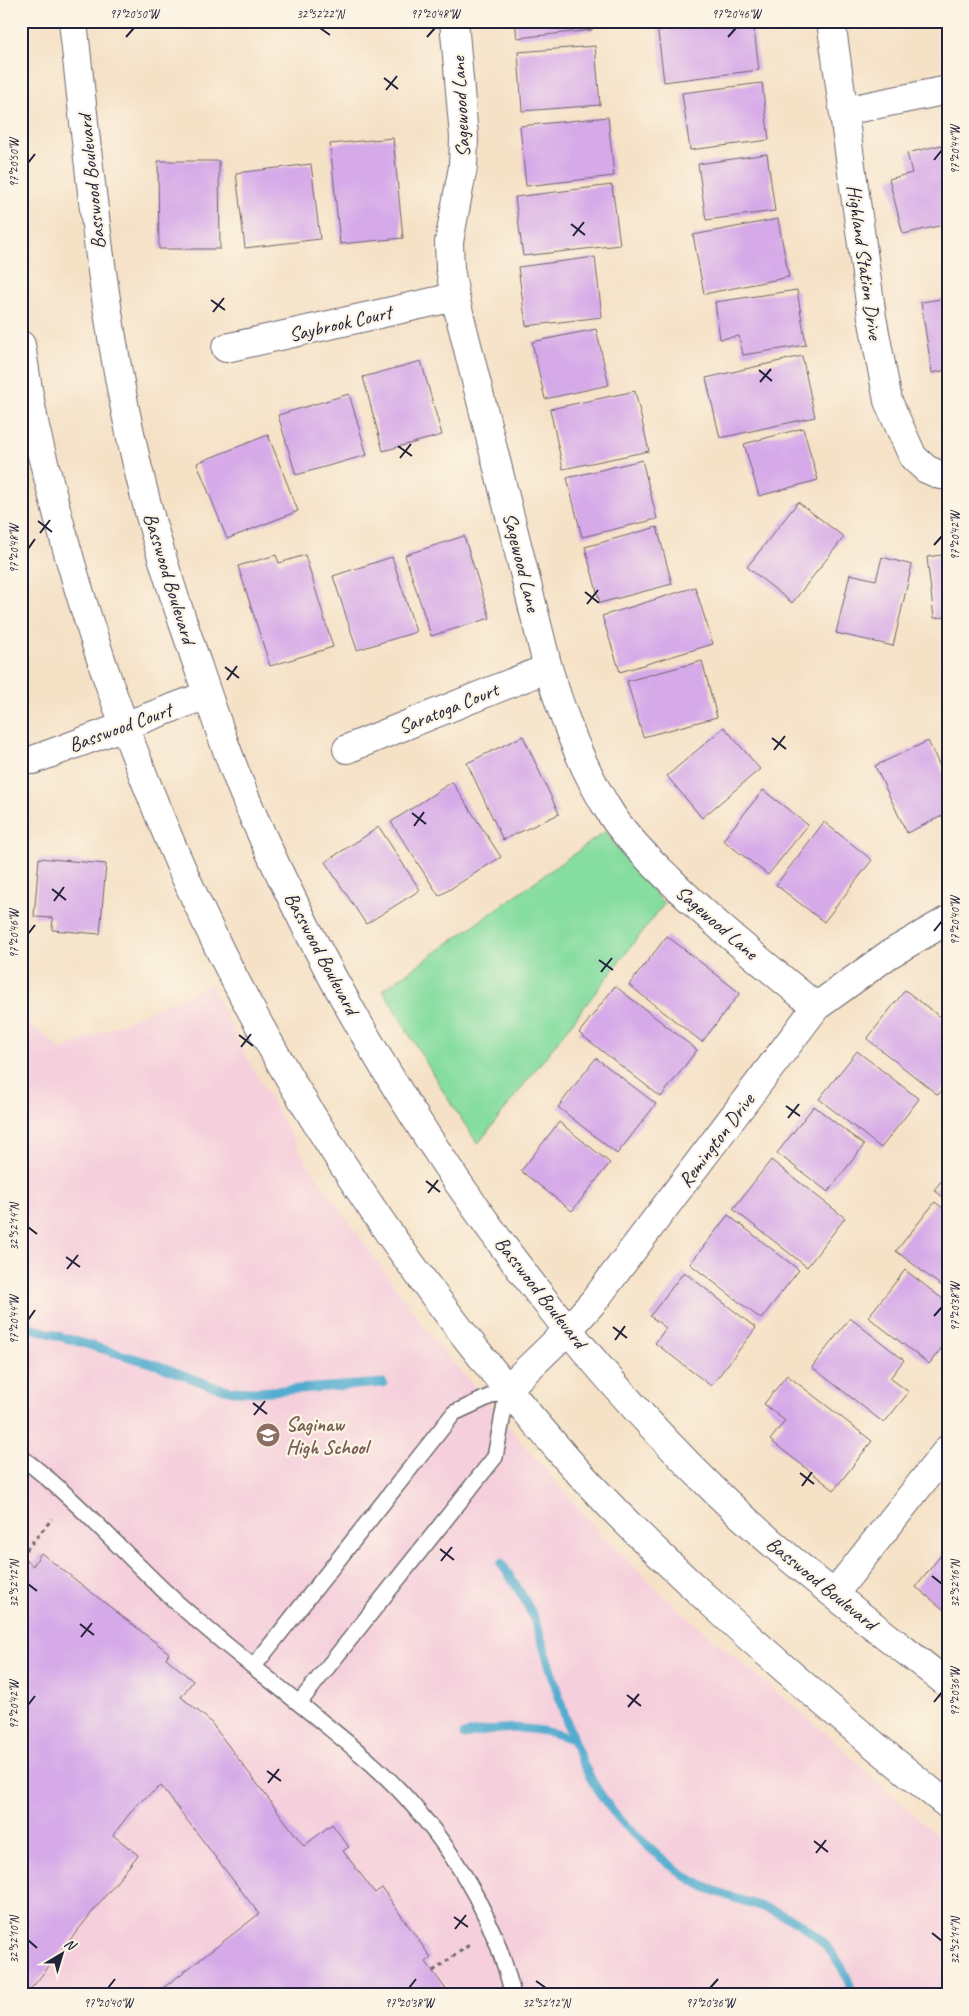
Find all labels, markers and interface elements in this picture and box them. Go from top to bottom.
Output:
text: 97°20'50"W [110,6,161,22]
text: 32°52'22"N [296,6,345,22]
text: 97°20'48"W [411,6,462,22]
text: 97°20'46"W [712,6,763,22]
street label: Sagewood Lane [445,54,476,158]
street label: Basswood Boulevard [72,110,111,250]
text: 97°20'44"W [947,123,963,174]
text: 97°20'50"W [6,136,22,187]
street label: Highland Station Drive [841,183,888,343]
street label: Saybrook Court [286,299,397,347]
text: 97°20'42"W [947,509,963,560]
street label: Basswood Boulevard [138,510,202,649]
street label: Sagewood Lane [497,510,546,616]
text: 97°20'48"W [6,522,22,573]
street label: Saratoga Court [395,676,504,740]
street label: Basswood Court [65,696,178,758]
street label: Sagewood Lane [670,880,764,966]
street label: Basswood Boulevard [279,888,366,1022]
text: 97°20'40"W [947,894,963,945]
text: 97°20'46"W [6,907,22,958]
street label: Remington Drive [673,1087,761,1192]
text: 32°52'14"N [6,1202,22,1251]
street label: Basswood Boulevard [489,1231,594,1356]
text: 97°20'38"W [947,1280,963,1331]
text: 97°20'44"W [6,1293,22,1344]
place label: Saginaw High School [286,1412,371,1460]
school or university icon: Saginaw High School [255,1422,281,1448]
street label: Basswood Boulevard [761,1531,884,1638]
text: 32°52'12"N [6,1559,22,1608]
text: 32°52'16"N [947,1559,963,1608]
text: 97°20'36"W [947,1665,963,1716]
text: 97°20'42"W [6,1678,22,1729]
text: 32°52'10"N [6,1915,22,1964]
text: 32°52'14"N [947,1916,963,1965]
north arrow [38,1928,88,1978]
text: N [61,1935,80,1955]
text: 97°20'40"W [84,1995,135,2011]
text: 97°20'38"W [385,1995,436,2011]
text: 32°52'12"N [522,1995,571,2011]
text: 97°20'36"W [686,1995,737,2011]

